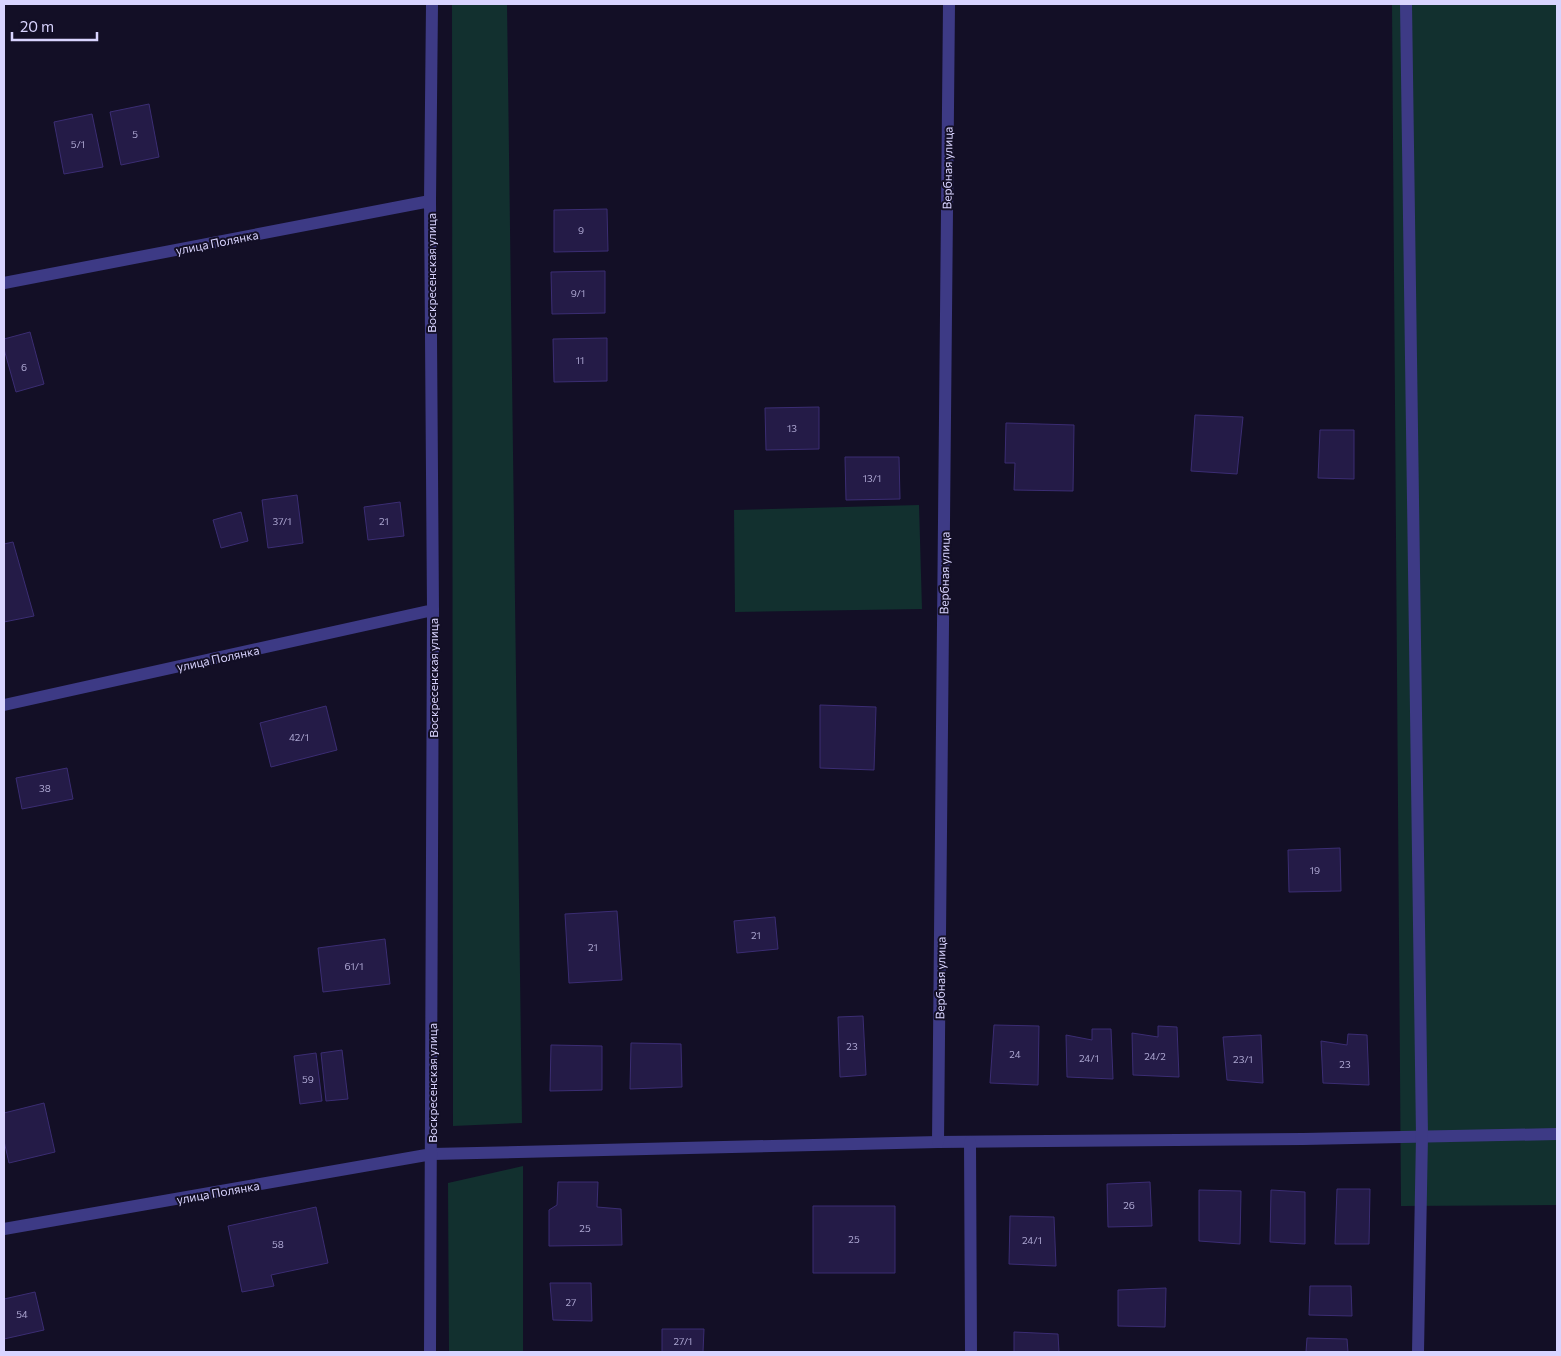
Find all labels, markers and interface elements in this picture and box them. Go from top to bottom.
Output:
scale bar [12,10,98,42]
text: 20 m [20,17,54,35]
street label: Вербная улица [939,126,955,210]
house number: 5 [132,128,138,140]
house number: 5/1 [71,138,85,150]
street label: Воскресенская улица [424,213,438,333]
house number: 9 [578,224,584,236]
street label: улица Полянка [174,227,260,257]
house number: 9/1 [571,287,585,299]
house number: 11 [576,354,584,366]
house number: 6 [21,361,27,373]
house number: 13 [787,422,797,434]
house number: 13/1 [863,472,881,484]
house number: 37/1 [273,515,291,527]
house number: 21 [379,515,389,527]
street label: Вербная улица [936,531,952,615]
street label: Воскресенская улица [426,618,440,738]
street label: улица Полянка [176,642,260,674]
house number: 42/1 [289,731,309,743]
house number: 38 [39,782,51,794]
house number: 19 [1310,864,1320,876]
house number: 21 [751,929,761,941]
street label: Вербная улица [932,936,948,1020]
house number: 21 [588,941,598,953]
house number: 61/1 [344,960,364,972]
street label: Воскресенская улица [425,1023,439,1143]
house number: 23 [846,1040,858,1052]
house number: 24 [1009,1048,1021,1060]
house number: 24/2 [1144,1050,1166,1062]
house number: 24/1 [1079,1052,1099,1064]
house number: 23/1 [1233,1053,1253,1065]
house number: 23 [1339,1058,1351,1070]
house number: 59 [302,1073,314,1085]
street label: улица Полянка [175,1178,261,1206]
house number: 26 [1123,1199,1135,1211]
house number: 25 [579,1222,591,1234]
house number: 25 [848,1233,860,1245]
house number: 24/1 [1022,1234,1042,1246]
house number: 58 [272,1238,284,1250]
house number: 27 [566,1296,576,1308]
house number: 54 [16,1308,28,1320]
house number: 27/1 [674,1335,692,1347]

